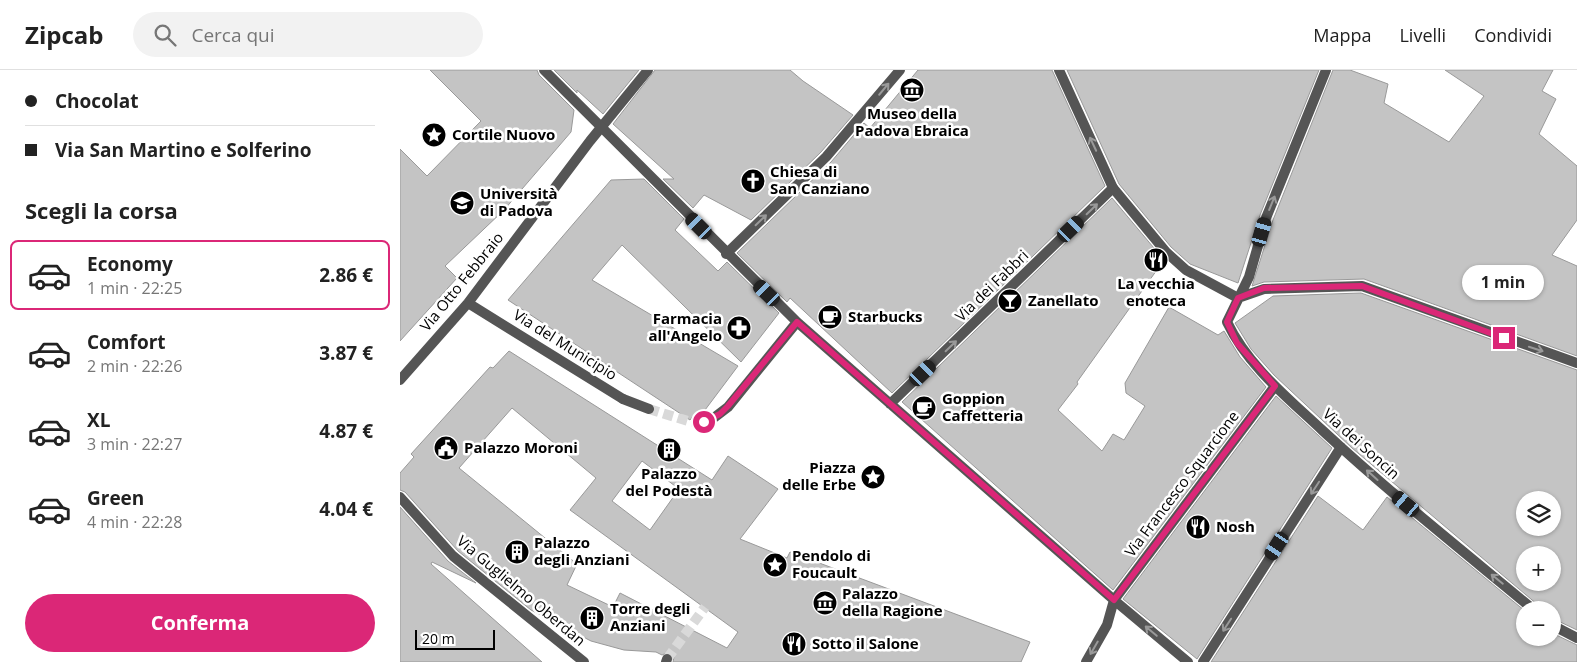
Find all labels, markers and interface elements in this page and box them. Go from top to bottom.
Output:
search box [133,12,483,57]
text: Zipcab [25,18,103,51]
icon: search [151,21,179,49]
text: Cerca qui [191,22,275,48]
text: Mappa [1313,23,1371,47]
text: Livelli [1399,23,1446,47]
text: Condividi [1474,23,1552,47]
museum icon: Museo della Padova Ebraica [899,77,925,103]
one-way arrow [879,82,890,95]
text: Chocolat [55,88,138,114]
place label: Museo della Padova Ebraica [855,103,969,140]
place icon: Cortile Nuovo [421,122,447,148]
place label: Cortile Nuovo [452,124,555,144]
text: Via San Martino e Solferino [55,137,312,163]
one-way arrow [1088,137,1097,152]
place label: Chiesa di San Canziano [770,161,870,198]
church icon: Chiesa di San Canziano [740,168,766,194]
place label: Università di Padova [480,183,558,220]
school or university icon: Università di Padova [449,190,475,216]
text: Scegli la corsa [25,195,178,225]
one-way arrow [1268,196,1277,211]
one-way arrow [1086,203,1099,215]
car [683,210,714,242]
car [1055,213,1087,245]
one-way arrow [755,214,768,226]
car [1250,216,1273,248]
street label: Via Otto Febbraio [415,228,507,335]
street label: Via dei Fabbri [950,245,1032,325]
restaurant icon: La vecchia enoteca [1143,247,1169,273]
text: Economy [87,251,173,277]
icon: car [27,253,72,298]
text: 2.86 € [319,262,373,288]
callout: 1 min [1463,266,1545,300]
text: 1 min [1481,271,1525,293]
place label: La vecchia enoteca [1117,273,1195,310]
text: 1 min · 22:25 [87,277,182,299]
car [751,277,783,309]
bar icon: Zanellato [997,288,1023,314]
place label: Zanellato [1028,290,1098,310]
street label: Via del Municipio [510,304,621,384]
cafe icon: Starbucks [817,304,843,330]
place label: Starbucks [848,306,922,326]
place label: Farmacia all'Angelo [648,308,722,345]
pharmacy icon: Farmacia all'Angelo [726,315,752,341]
route end [1493,327,1515,349]
text: Comfort [87,329,166,355]
icon: car [27,331,72,376]
text: 3.87 € [319,340,373,366]
one-way arrow [945,340,957,352]
one-way arrow [1528,345,1544,355]
text: 2 min · 22:26 [87,355,182,377]
car [907,357,939,389]
place label: Goppion Caffetteria [942,388,1023,425]
cafe icon: Goppion Caffetteria [911,395,937,421]
street label: Via dei Soncin [1319,403,1404,483]
street label: Via Francesco Squarcione [1120,406,1243,560]
text: XL [87,407,110,433]
icon: car [27,409,72,454]
route start [693,411,715,433]
text: 4.87 € [319,418,373,444]
text: 3 min · 22:27 [87,433,182,455]
public building icon: Palazzo Moroni [433,435,459,461]
place label: Palazzo Moroni [464,437,578,457]
building icon: Palazzo del Podestà [656,437,682,463]
place label: Piazza delle Erbe [782,457,856,494]
place label: Palazzo del Podestà [626,463,712,500]
place icon: Piazza delle Erbe [860,464,886,490]
one-way arrow [1365,469,1378,481]
one-way arrow [1310,481,1320,495]
text: Green [87,485,144,511]
icon: car [27,487,72,532]
car [1389,489,1422,519]
map controls [1516,491,1561,646]
button: layers [1516,491,1561,536]
text: 4.04 € [319,496,373,522]
text: 4 min · 22:28 [87,511,182,533]
restaurant icon: Nosh [1185,514,1211,540]
place label: Nosh [1216,516,1255,536]
car [1262,529,1291,563]
street label: Via Guglielmo Oberdan [453,531,590,650]
place label: Palazzo degli Anziani [534,532,629,569]
building icon: Palazzo degli Anziani [504,539,530,565]
place label: Pendolo di Foucault [792,545,871,582]
button: + [1516,546,1561,591]
place icon: Pendolo di Foucault [762,552,788,578]
one-way arrow [1490,574,1503,585]
place label: Palazzo della Ragione [842,583,943,620]
museum icon: Palazzo della Ragione [812,590,838,616]
button: Conferma [25,594,375,652]
place label: Torre degli Anziani [610,598,690,635]
button: − [1516,601,1561,646]
building icon: Torre degli Anziani [579,605,605,631]
one-way arrow [1221,617,1231,631]
one-way arrow [1145,626,1158,637]
scale bar [415,627,495,650]
text: 20 m [422,629,455,648]
restaurant icon: Sotto il Salone [781,631,807,657]
place label: Sotto il Salone [812,633,919,653]
one-way arrow [1089,640,1099,654]

